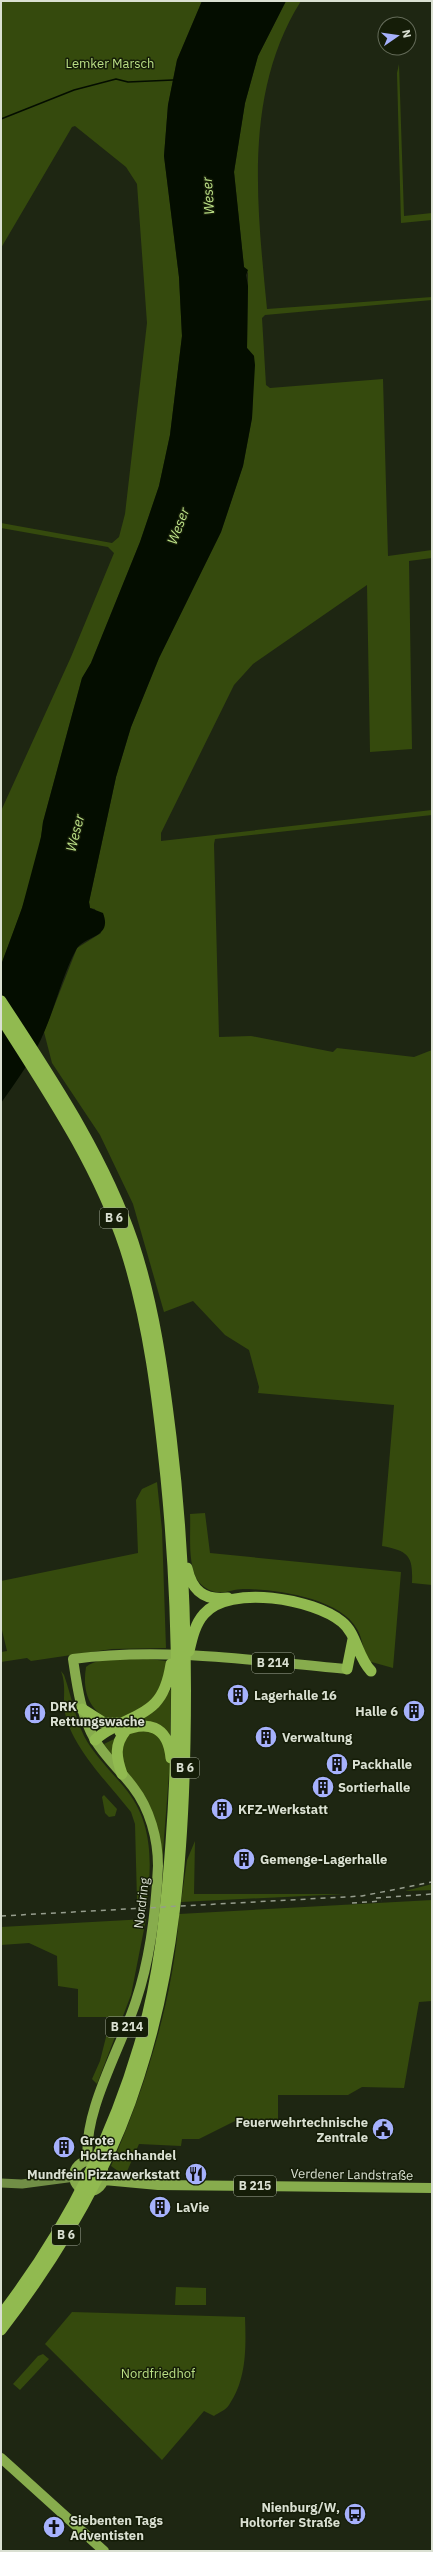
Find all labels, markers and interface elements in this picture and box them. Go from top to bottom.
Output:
north arrow [377,16,417,56]
text: N [399,28,414,39]
park label: Lemker Marsch [66,55,155,72]
water label: Weser [198,176,218,216]
water label: Weser [163,504,194,547]
water label: Weser [62,812,89,854]
road number: B 6 [100,1208,128,1228]
road number: B 214 [252,1653,294,1673]
building icon: Lagerhalle 16 [225,1682,251,1708]
place label: Lagerhalle 16 [254,1687,337,1704]
place label: DRK Rettungswache [50,1698,145,1730]
building icon: Halle 6 [401,1698,427,1724]
building icon: DRK Rettungswache [22,1700,48,1726]
place label: Halle 6 [355,1703,398,1720]
building icon: Verwaltung [253,1724,279,1750]
place label: Verwaltung [282,1729,353,1746]
building icon: Packhalle [324,1751,350,1777]
place label: Packhalle [352,1756,412,1773]
road number: B 6 [171,1758,199,1778]
building icon: Sortierhalle [310,1774,336,1800]
place label: Sortierhalle [338,1779,410,1796]
building icon: KFZ-Werkstatt [209,1796,235,1822]
place label: KFZ-Werkstatt [238,1801,328,1818]
building icon: Gemenge-Lagerhalle [231,1846,257,1872]
place label: Gemenge-Lagerhalle [260,1851,387,1868]
street label: Nordring [130,1877,153,1929]
road number: B 214 [106,2017,148,2037]
place label: Feuerwehrtechnische Zentrale [235,2114,368,2146]
public building icon: Feuerwehrtechnische Zentrale [370,2116,396,2142]
place label: Grote Holzfachhandel [80,2132,176,2164]
building icon: Grote Holzfachhandel [51,2134,77,2160]
restaurant icon: Mundfein Pizzawerkstatt [183,2161,209,2187]
street label: Verdener Landstraße [291,2165,413,2184]
place label: Mundfein Pizzawerkstatt [27,2166,180,2183]
road number: B 215 [234,2176,276,2196]
building icon: LaVie [147,2194,173,2220]
place label: LaVie [176,2199,209,2216]
road number: B 6 [52,2225,80,2245]
park label: Nordfriedhof [121,2365,195,2382]
place label: Nienburg/W, Holtorfer Straße [240,2499,340,2531]
bus stop icon: Nienburg/W, Holtorfer Straße [342,2501,368,2527]
place label: Siebenten Tags Adventisten [70,2512,163,2544]
church icon: Siebenten Tags Adventisten [41,2514,67,2540]

